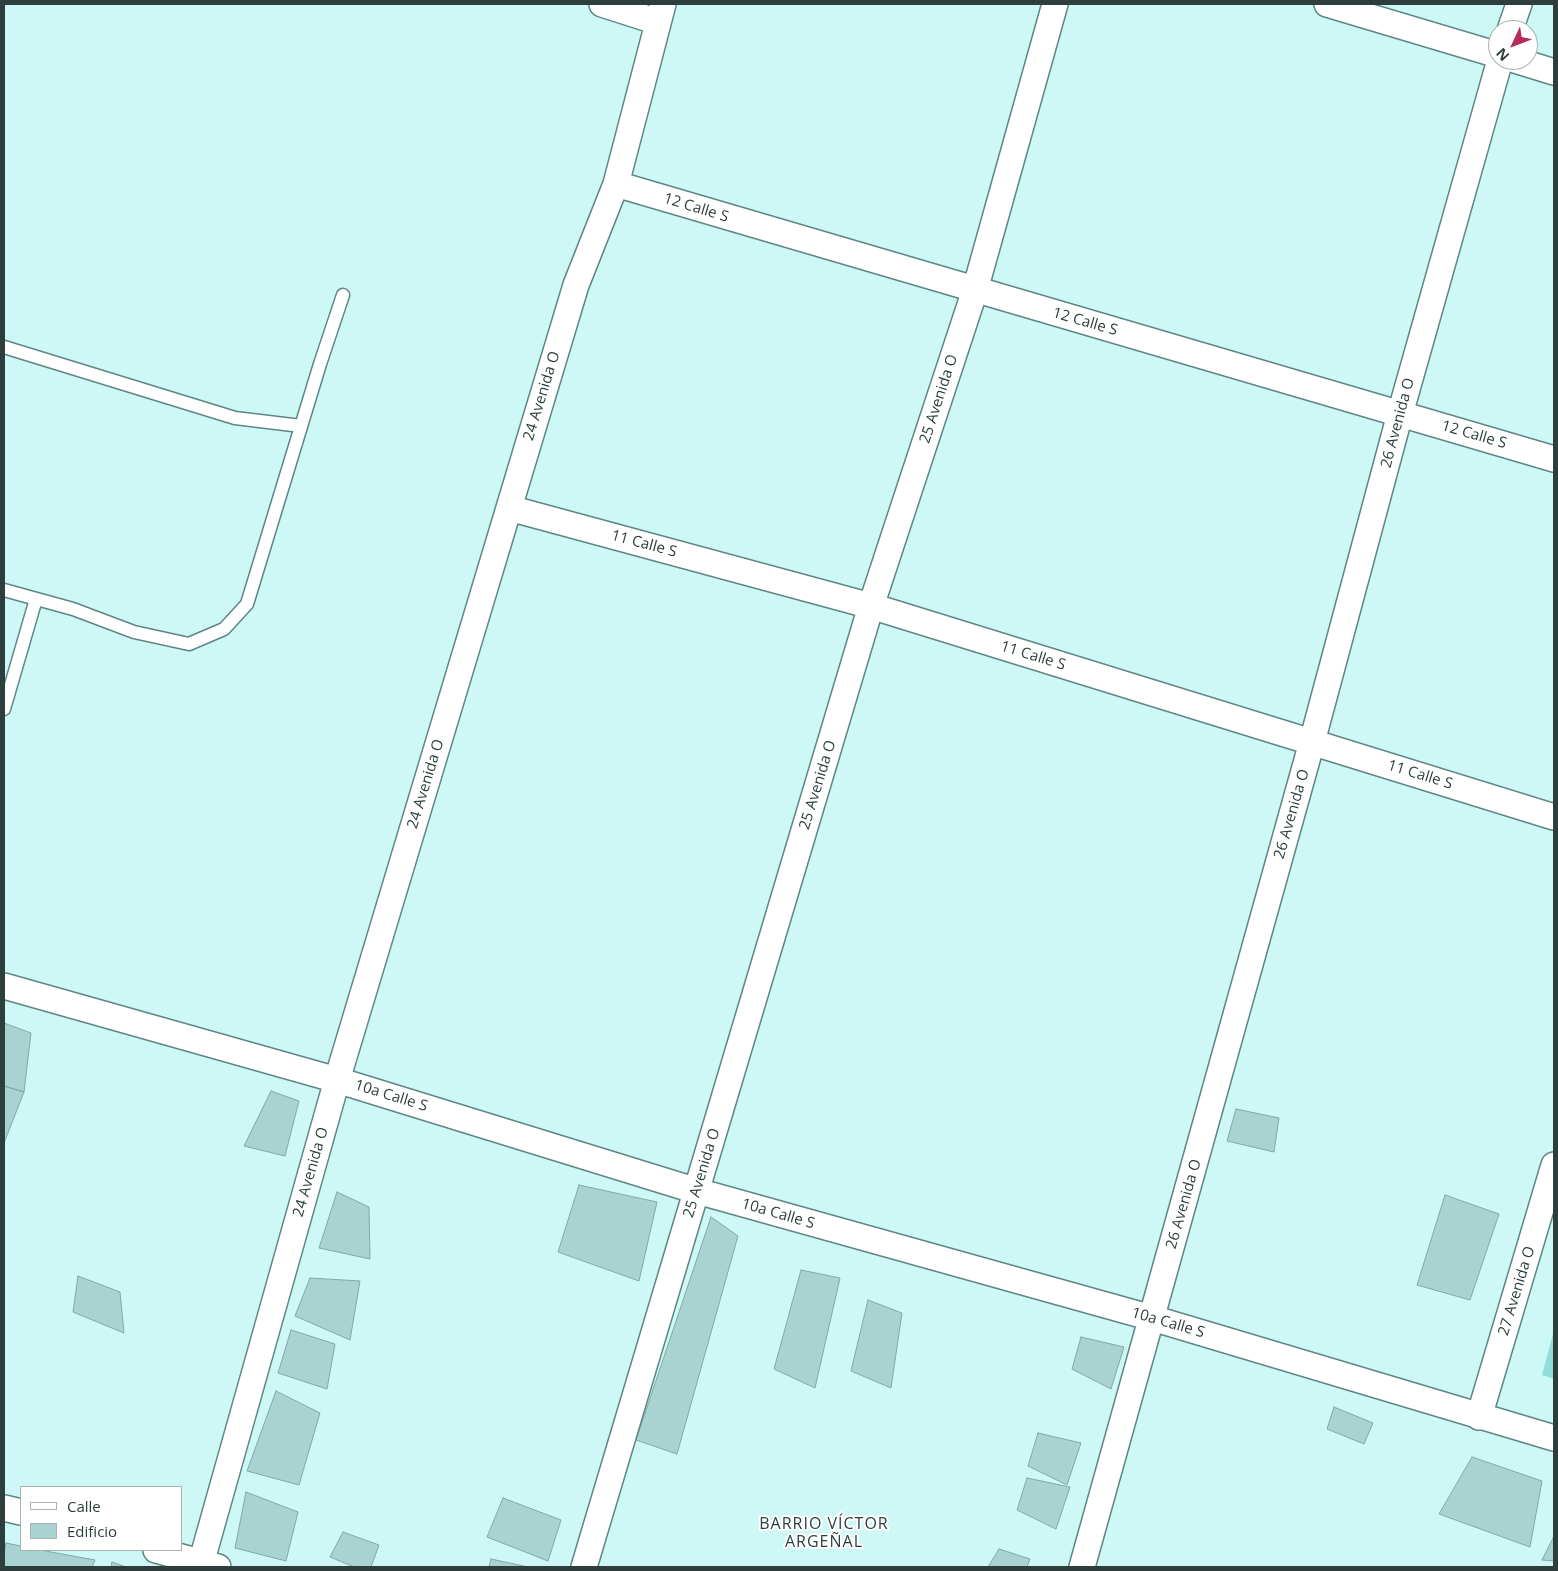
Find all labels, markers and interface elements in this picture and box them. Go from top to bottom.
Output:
north arrow [1488,20,1538,70]
text: N [1492,44,1513,66]
street label: 12 Calle S [661,190,731,226]
street label: 12 Calle S [1050,304,1120,340]
street label: 24 Avenida O [520,349,564,443]
street label: 25 Avenida O [916,352,962,446]
street label: 26 Avenida O [1377,376,1419,470]
street label: 12 Calle S [1439,417,1509,453]
street label: 11 Calle S [609,527,679,561]
street label: 11 Calle S [998,638,1068,674]
street label: 24 Avenida O [404,737,448,831]
street label: 25 Avenida O [796,738,840,832]
street label: 11 Calle S [1385,757,1455,793]
street label: 26 Avenida O [1271,767,1313,861]
street label: 10a Calle S [352,1076,430,1116]
street label: 24 Avenida O [290,1125,332,1219]
street label: 25 Avenida O [680,1126,724,1220]
street label: 26 Avenida O [1163,1157,1205,1251]
street label: 10a Calle S [739,1195,817,1233]
street label: 27 Avenida O [1495,1244,1539,1338]
street label: 10a Calle S [1129,1304,1207,1342]
legend [20,1486,182,1551]
text: Calle [67,1496,101,1516]
district label: BARRIO VÍCTOR ARGEÑAL [758,1514,890,1552]
text: Edificio [67,1521,117,1541]

